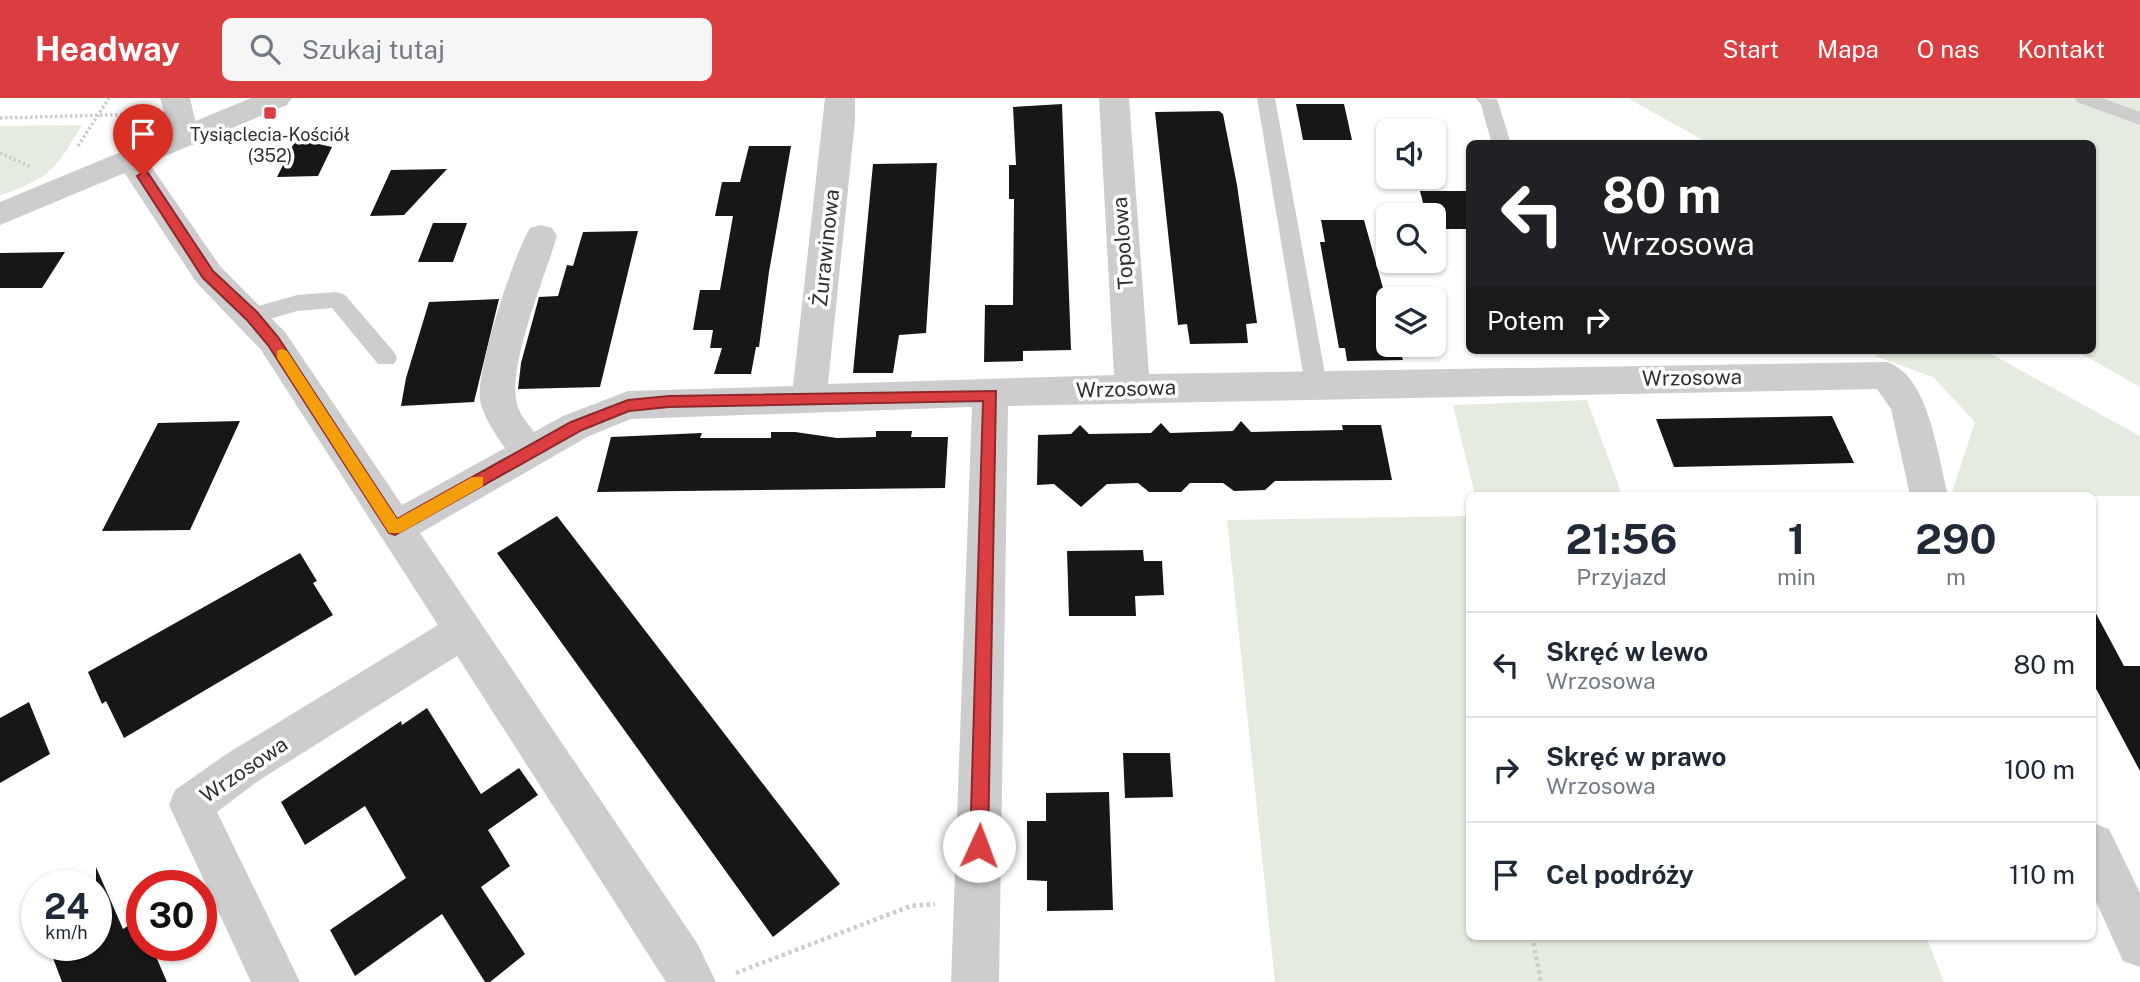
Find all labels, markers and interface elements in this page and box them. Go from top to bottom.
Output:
search box [222,18,712,81]
text: Headway [35,30,180,68]
icon: search [246,30,284,68]
text: Szukaj tutaj [302,34,445,65]
text: Start [1722,35,1779,63]
text: Mapa [1817,35,1879,63]
text: O nas [1917,35,1979,63]
text: Kontakt [2017,35,2105,63]
pin [113,104,173,176]
marker: Tysiąclecia-Kościół (352) [262,105,278,121]
icon: arrive [124,115,162,153]
map controls [1376,119,1446,357]
button: sound [1376,119,1446,189]
place label: Tysiąclecia-Kościół (352) [190,124,350,166]
text: 80 m [1602,166,1721,224]
icon: left [1487,168,1578,259]
street label: Żurawinowa [807,188,844,308]
street label: Topolowa [1107,196,1138,290]
button: search [1376,203,1446,273]
text: Wrzosowa [1602,225,1755,262]
button: layers [1376,287,1446,357]
icon: right [1578,301,1616,339]
text: Potem [1487,305,1564,336]
street label: Wrzosowa [1642,364,1742,391]
street label: Wrzosowa [1075,374,1176,403]
text: 21:56 [1565,514,1677,563]
text: 1 [1787,514,1805,563]
text: 290 [1915,514,1997,563]
text: Przyjazd [1576,563,1667,590]
text: min [1777,563,1816,590]
text: m [1946,563,1966,590]
text: Skręć w lewo [1546,636,1708,667]
icon: left [1487,646,1525,684]
text: 80 m [2014,649,2075,680]
text: Wrzosowa [1546,667,1656,694]
street label: Wrzosowa [195,731,292,808]
text: Skręć w prawo [1546,741,1726,772]
icon: right [1487,751,1525,789]
text: 100 m [2004,754,2075,785]
text: Wrzosowa [1546,772,1656,799]
position arrow [942,809,1016,883]
icon: arrive [1487,856,1525,894]
text: Cel podróży [1546,859,1694,890]
text: 110 m [2009,859,2075,890]
speed limit sign: 30 [126,870,217,961]
text: 24 [44,886,89,927]
text: km/h [45,922,88,943]

